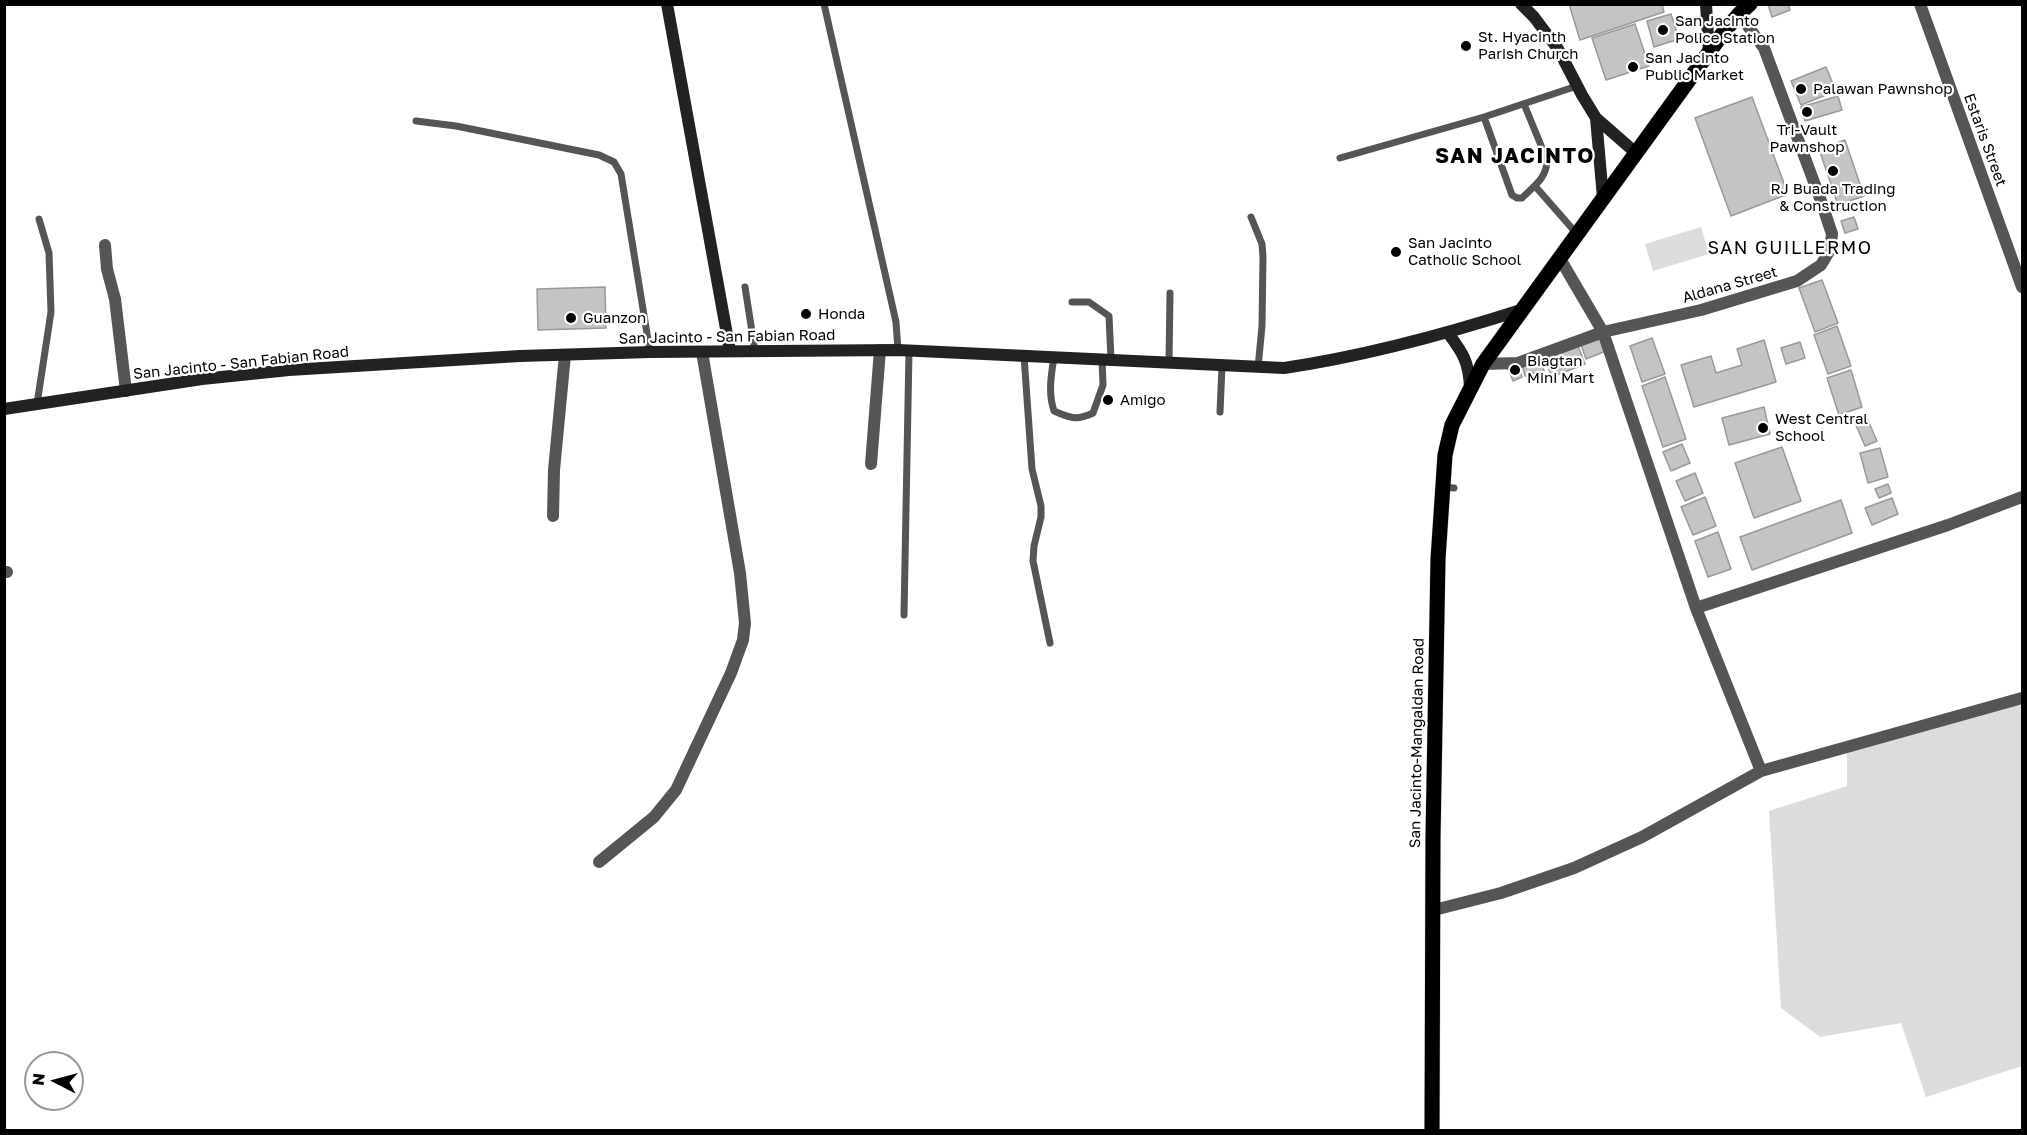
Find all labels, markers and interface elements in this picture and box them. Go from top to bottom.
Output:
place label: San Jacinto Police Station [1675,12,1775,47]
marker: San Jacinto Police Station [1656,23,1670,37]
place label: St. Hyacinth Parish Church [1478,28,1579,63]
marker: St. Hyacinth Parish Church [1459,39,1473,53]
place label: San Jacinto Public Market [1645,49,1744,84]
marker: San Jacinto Public Market [1626,60,1640,74]
place label: Palawan Pawnshop [1813,80,1952,98]
marker: Palawan Pawnshop [1794,82,1808,96]
street label: Estaris Street [1960,91,2010,189]
marker: Tri-Vault Pawnshop [1800,105,1814,119]
place label: Tri-Vault Pawnshop [1770,121,1844,156]
district label: SAN JACINTO [1435,143,1595,169]
marker: RJ Buada Trading & Construction [1826,164,1840,178]
place label: RJ Buada Trading & Construction [1771,180,1895,215]
place label: San Jacinto Catholic School [1408,234,1521,269]
district label: SAN GUILLERMO [1707,237,1873,259]
marker: San Jacinto Catholic School [1389,245,1403,259]
street label: Aldana Street [1680,263,1780,307]
place label: Honda [818,305,865,323]
marker: Honda [799,307,813,321]
place label: Guanzon [583,309,646,327]
marker: Guanzon [564,311,578,325]
street label: San Jacinto - San Fabian Road [618,326,836,348]
street label: San Jacinto - San Fabian Road [132,343,350,383]
place label: Biagtan Mini Mart [1527,352,1594,387]
marker: Biagtan Mini Mart [1508,363,1522,377]
place label: Amigo [1120,391,1166,409]
marker: Amigo [1101,393,1115,407]
place label: West Central School [1775,410,1868,445]
marker: West Central School [1756,421,1770,435]
street label: San Jacinto-Mangaldan Road [1406,638,1428,848]
north arrow [24,1051,84,1111]
text: N [28,1072,49,1086]

